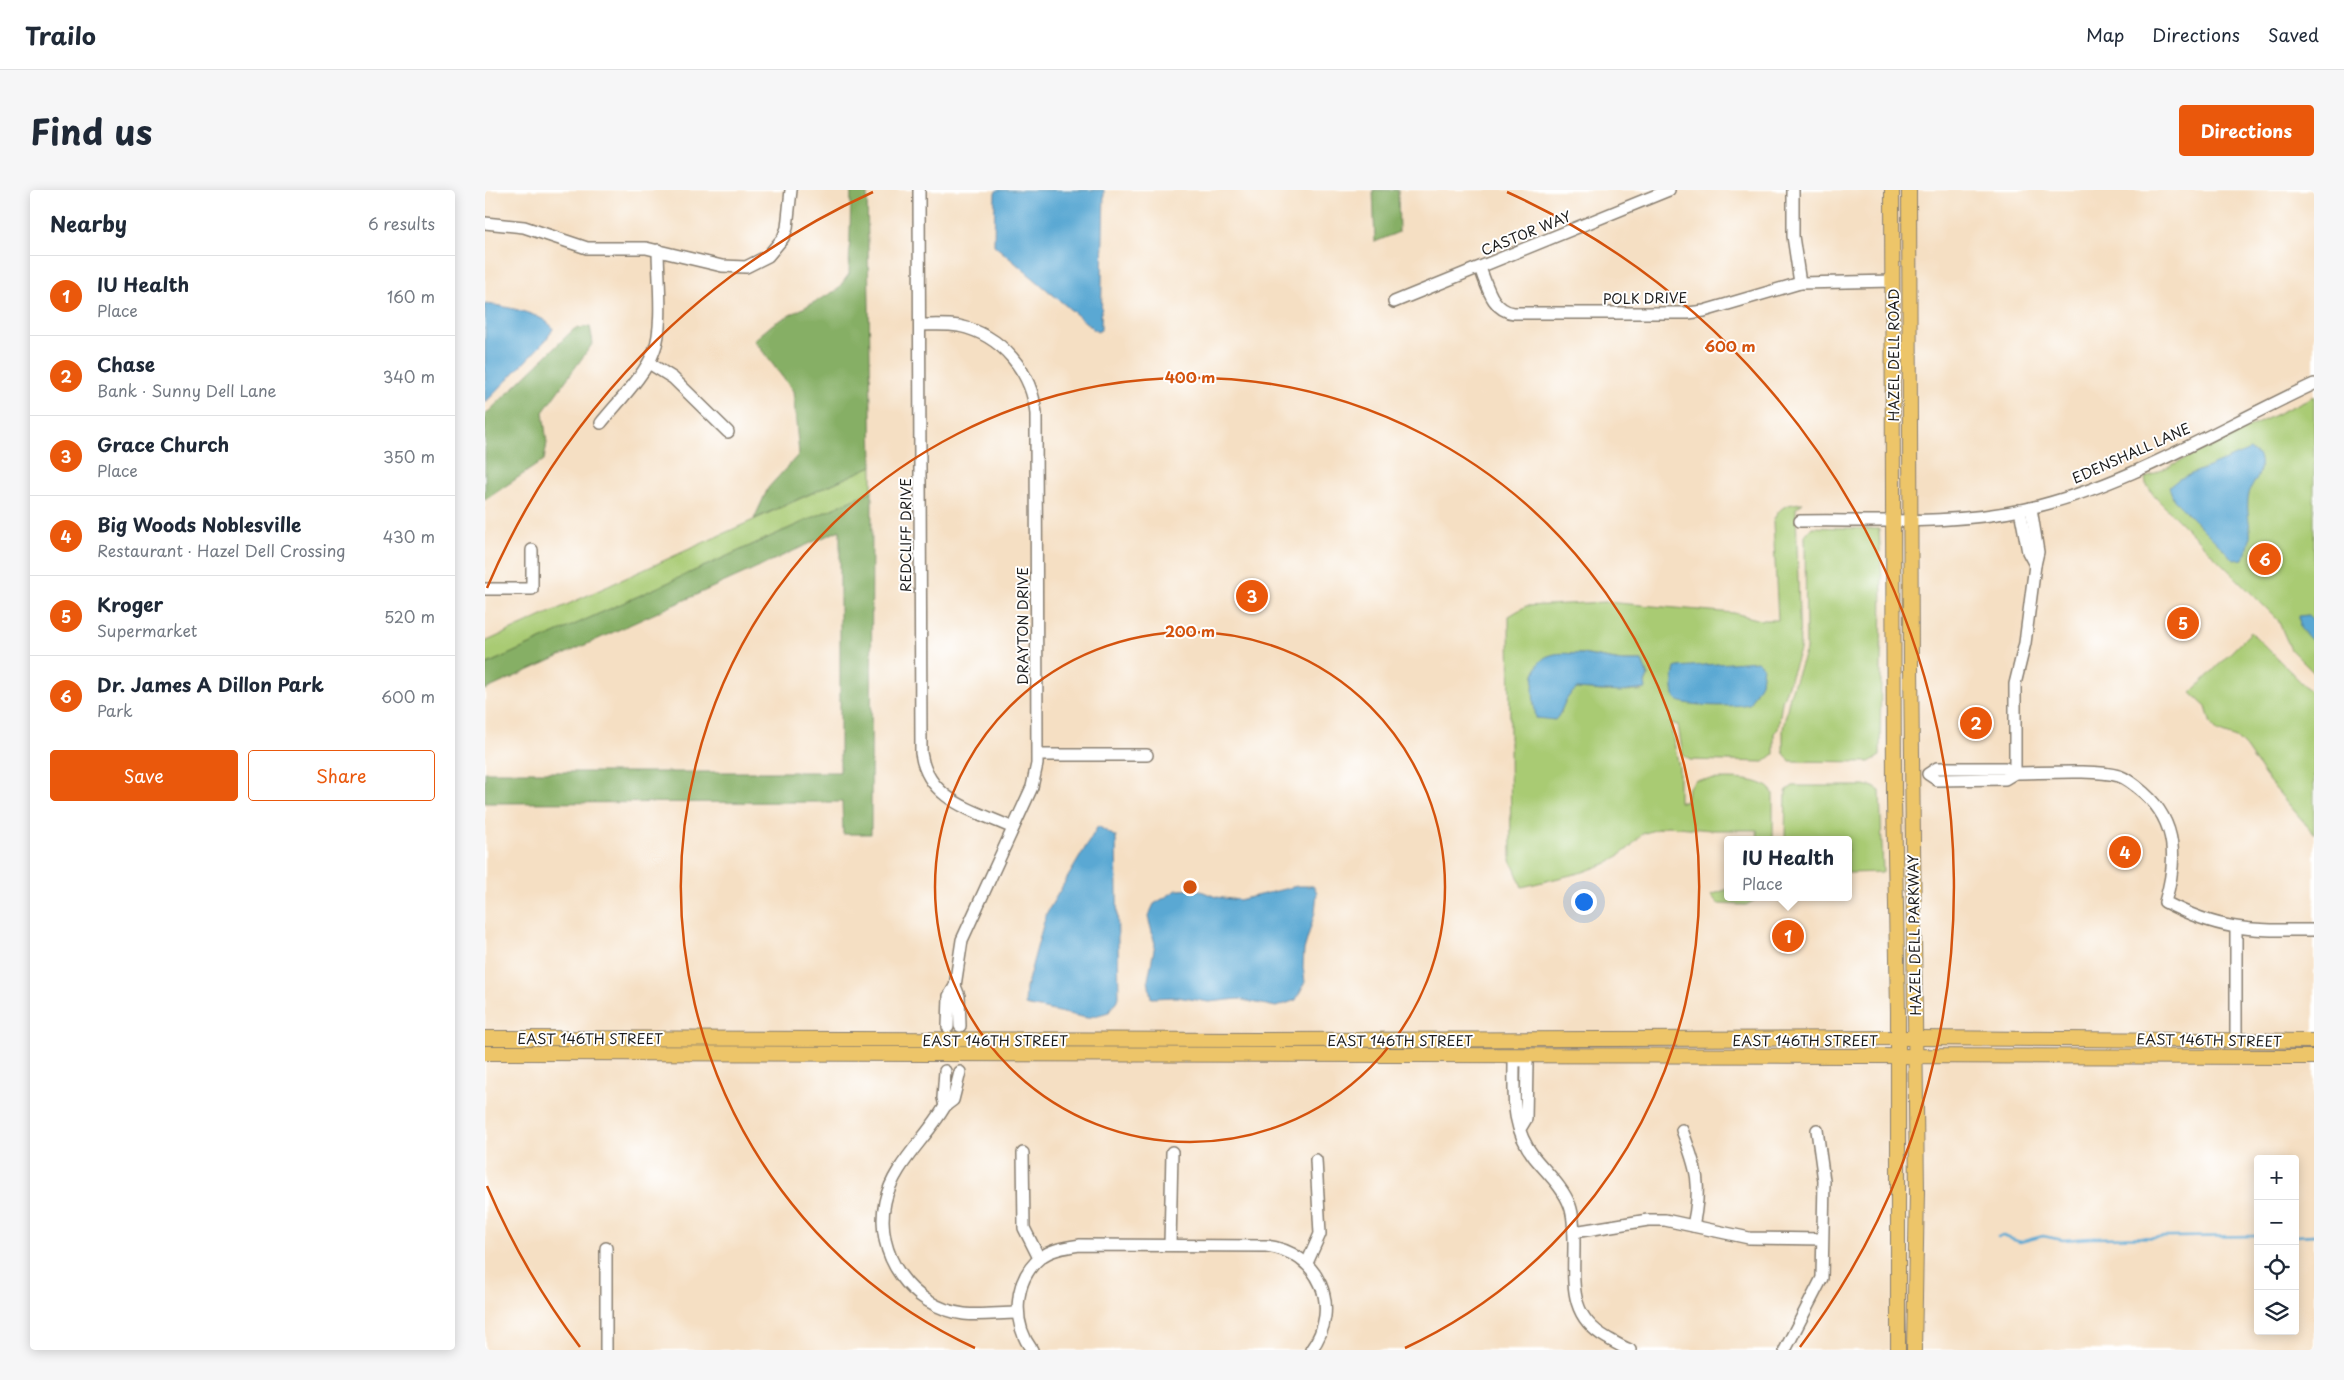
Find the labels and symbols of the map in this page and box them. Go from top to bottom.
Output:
street label: CASTOR WAY [1478,205,1574,261]
street label: POLK DRIVE [1603,287,1688,309]
street label: HAZEL DELL ROAD [1883,288,1904,422]
text: 600 m [1704,334,1756,357]
text: 400 m [1165,365,1215,388]
street label: EDENSHALL LANE [2068,417,2194,489]
street label: REDCLIFF DRIVE [895,478,916,592]
pin: 6 [2249,540,2281,578]
street label: DRAYTON DRIVE [1012,567,1033,685]
pin: 3 [1236,577,1268,615]
pin: 5 [2167,604,2199,642]
text: 200 m [1165,619,1215,642]
pin: 2 [1960,704,1992,742]
pin: 4 [2109,833,2141,871]
street label: HAZEL DELL PARKWAY [1902,854,1926,1016]
centre of rings [1181,878,1199,896]
your location [1571,889,1597,915]
pin: 1 [1772,917,1804,955]
street label: EAST 146TH STREET [517,1028,663,1049]
street label: EAST 146TH STREET [2136,1028,2282,1052]
street label: EAST 146TH STREET [922,1030,1068,1051]
street label: EAST 146TH STREET [1327,1030,1473,1051]
street label: EAST 146TH STREET [1732,1030,1878,1051]

